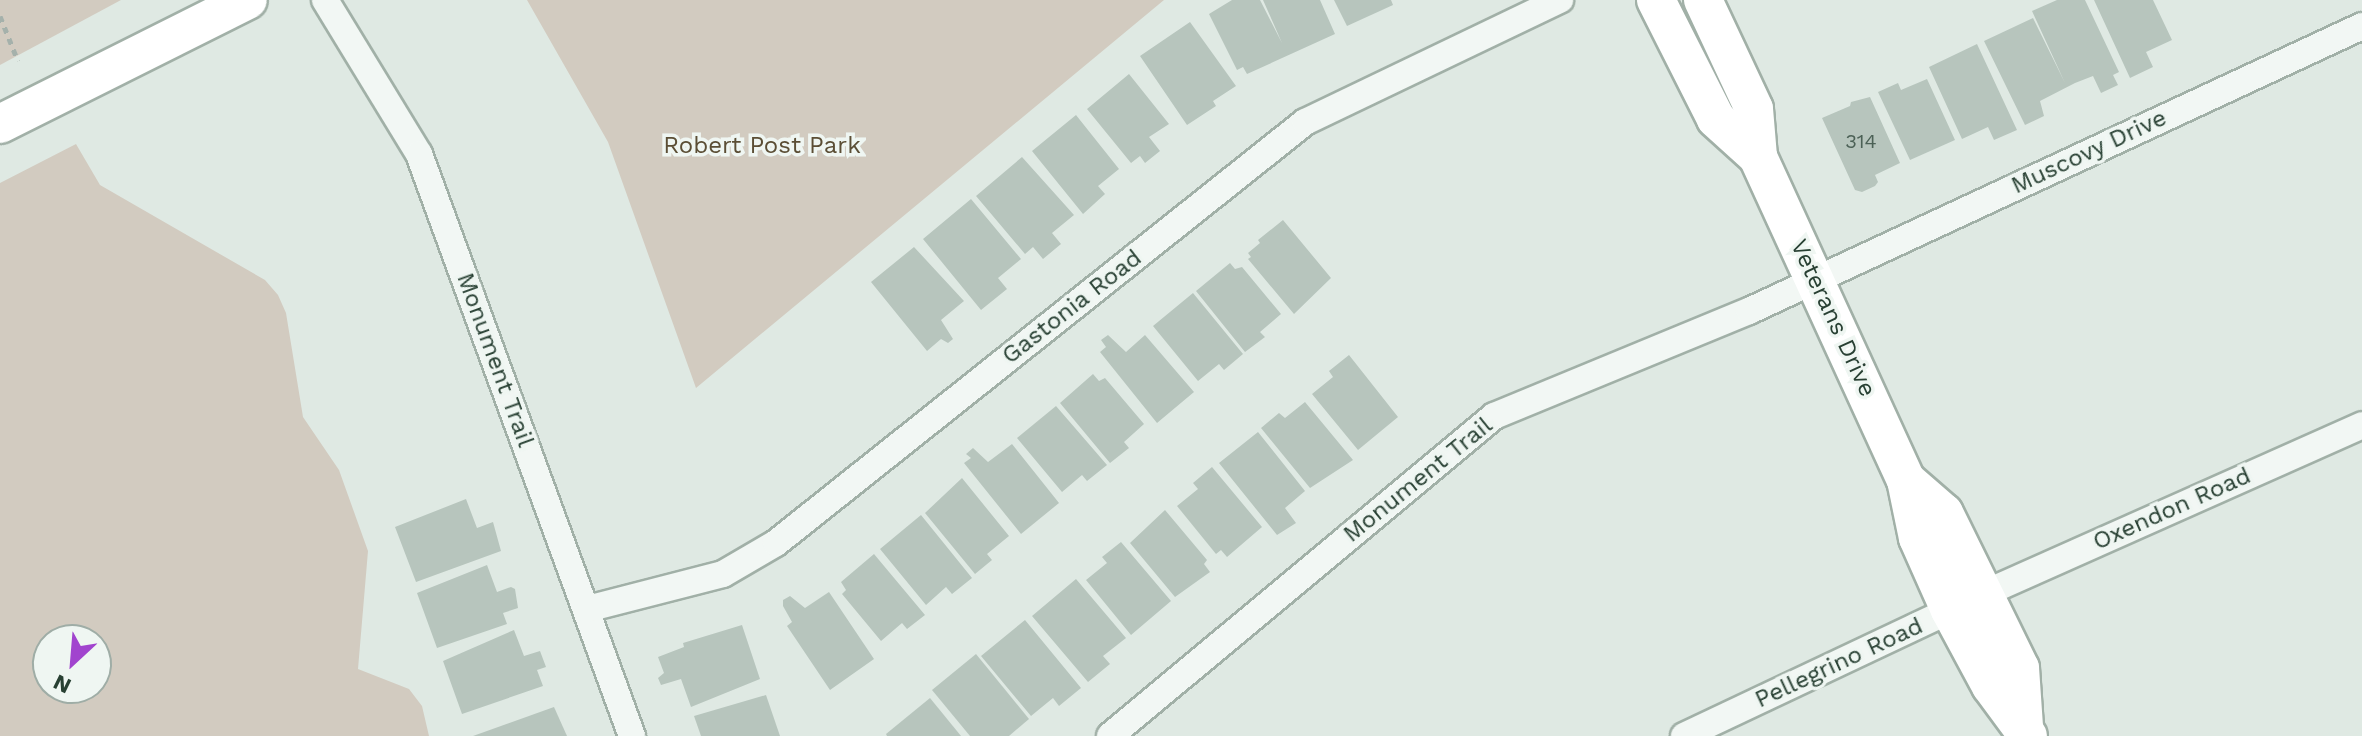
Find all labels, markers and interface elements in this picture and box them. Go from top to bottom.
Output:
street label: Muscovy Drive [2007,103,2171,201]
house number: 314 [1845,129,1877,153]
park label: Robert Post Park [663,132,861,160]
street label: Veterans Drive [1784,235,1882,401]
street label: Gastonia Road [996,243,1148,371]
street label: Monument Trail [450,269,540,451]
street label: Monument Trail [1338,411,1498,549]
street label: Oxendon Road [2089,461,2255,557]
street label: Pellegrino Road [1751,612,1927,714]
north arrow [32,624,112,704]
text: N [49,669,75,699]

